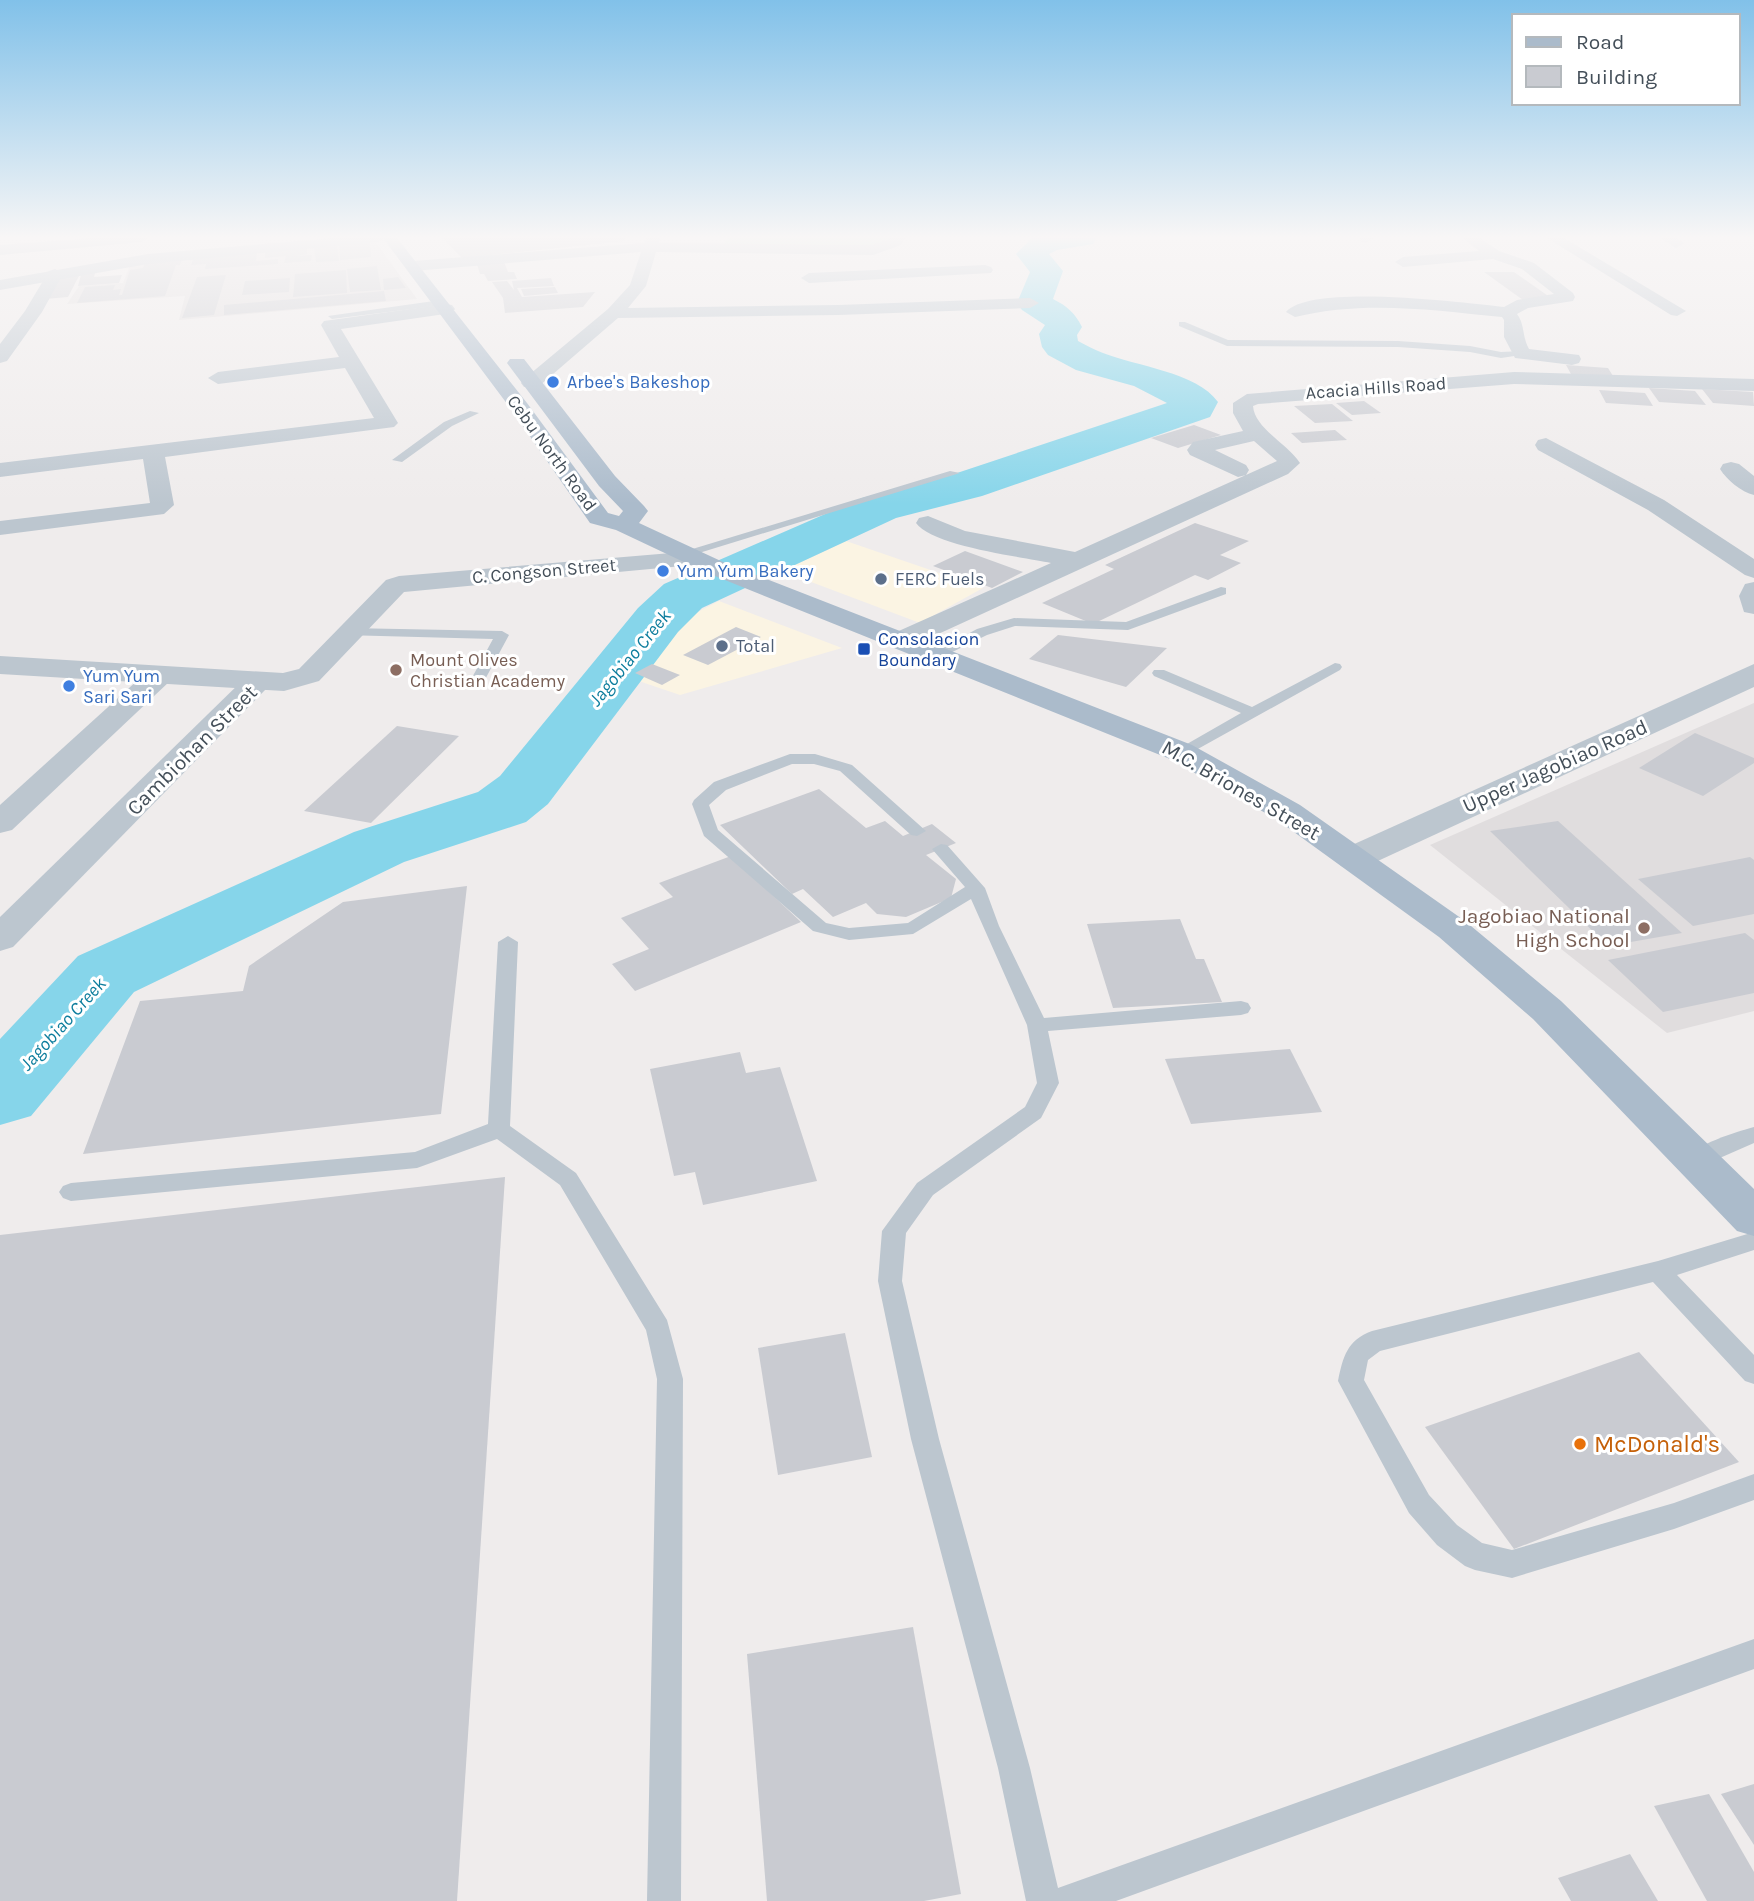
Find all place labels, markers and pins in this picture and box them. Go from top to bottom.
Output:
place label: Arbee's Bakeshop [567,371,710,393]
marker: Arbee's Bakeshop [545,374,561,390]
place label: Yum Yum Bakery [677,560,814,582]
marker: Yum Yum Bakery [655,563,671,579]
place label: FERC Fuels [895,568,985,590]
marker: FERC Fuels [873,571,889,587]
place label: Consolacion Boundary [878,628,979,671]
place label: Total [736,635,775,657]
marker: Total [714,638,730,654]
marker: Consolacion Boundary [856,641,872,657]
place label: Mount Olives Christian Academy [410,649,566,692]
marker: Mount Olives Christian Academy [388,662,404,678]
place label: Yum Yum Sari Sari [83,665,160,708]
marker: Yum Yum Sari Sari [61,678,77,694]
place label: Jagobiao National High School [1458,904,1630,952]
marker: Jagobiao National High School [1636,920,1652,936]
place label: McDonald's [1594,1430,1720,1458]
marker: McDonald's [1572,1436,1588,1452]

